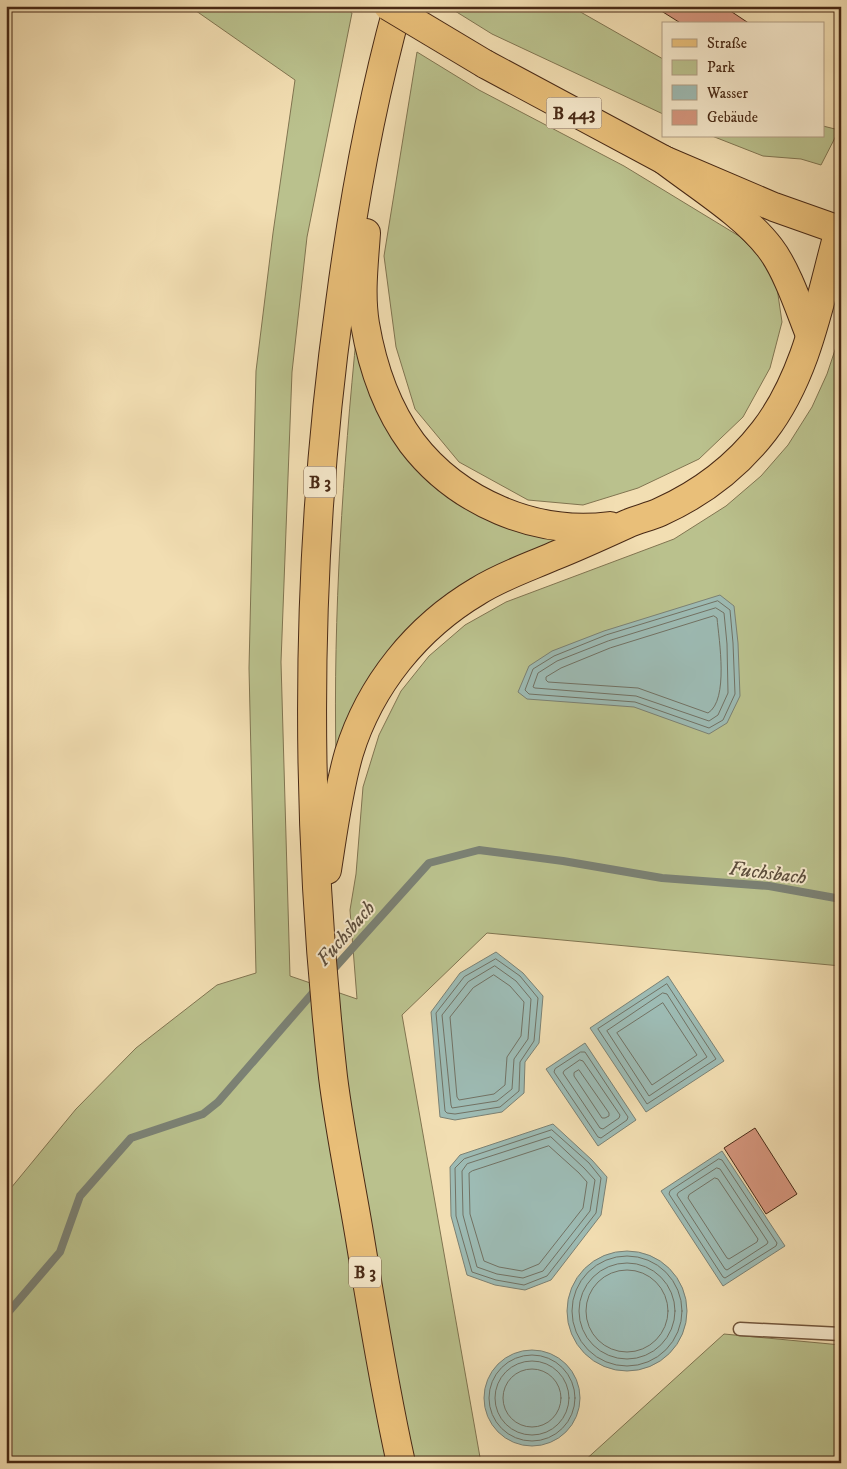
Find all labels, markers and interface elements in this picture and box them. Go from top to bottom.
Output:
legend [662,22,824,138]
text: Straße [707,34,747,53]
text: Park [707,58,736,77]
text: Wasser [706,84,748,103]
road number: B 443 [546,98,602,128]
text: Gebäude [707,108,758,127]
road number: B 3 [304,467,336,498]
water label: Fuchsbach [728,856,808,891]
water label: Fuchsbach [311,896,381,972]
road number: B 3 [349,1256,381,1288]

